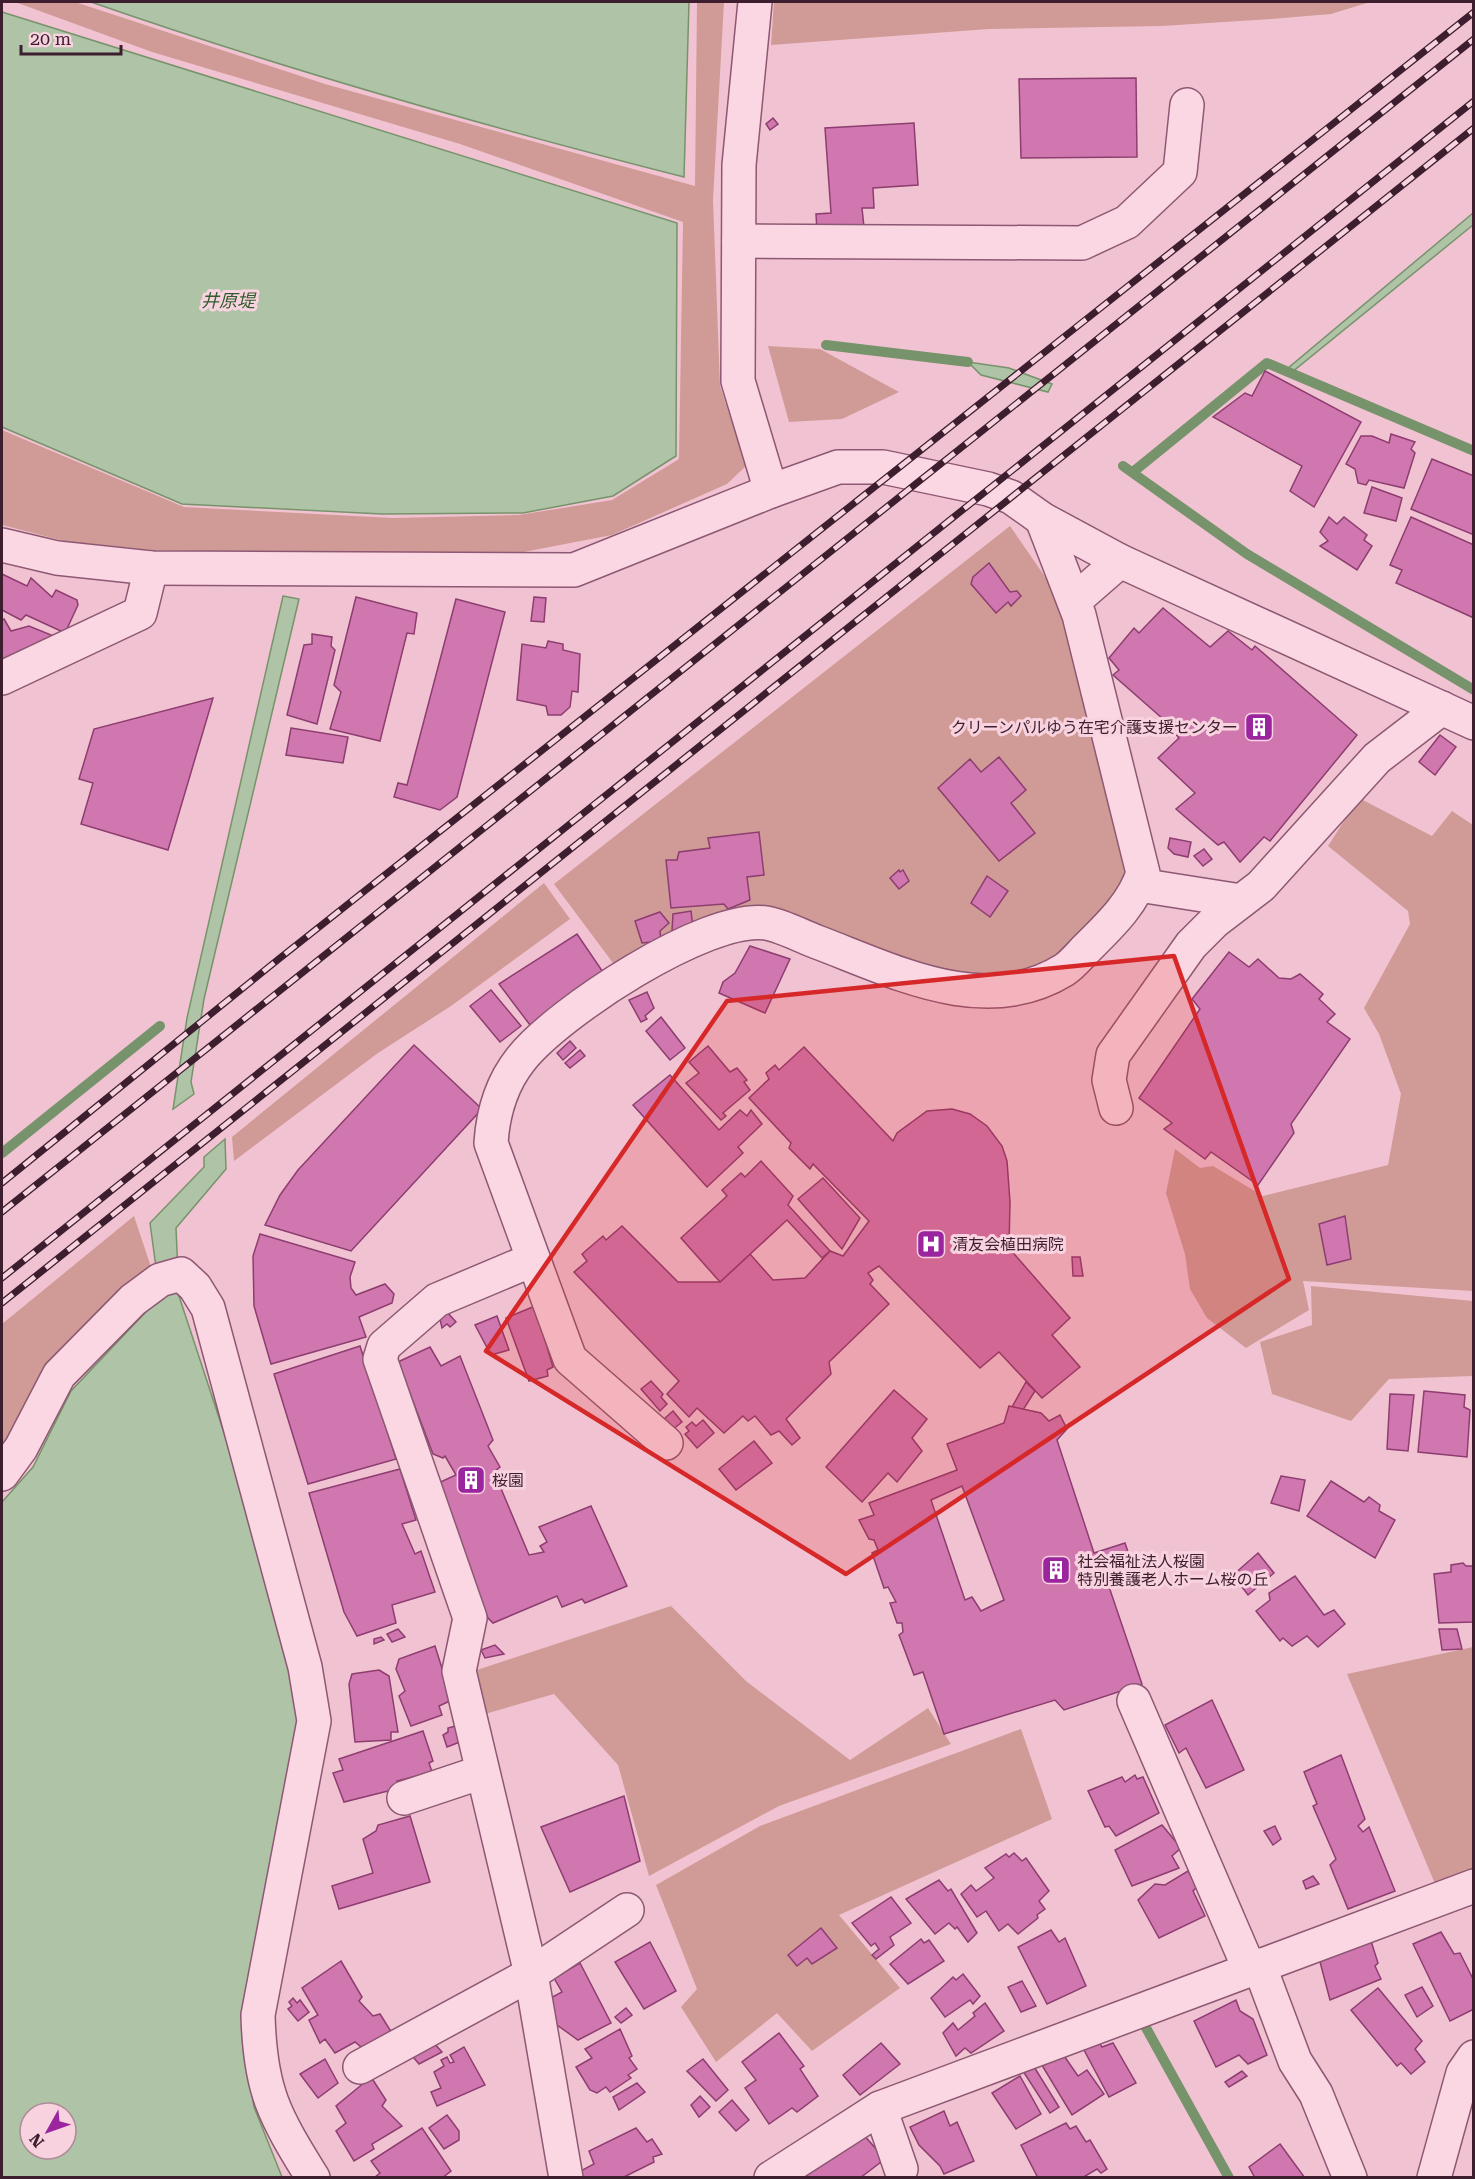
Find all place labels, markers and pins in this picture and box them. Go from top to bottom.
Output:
building icon: クリーンパルゆう在宅介護支援センター [1243,711,1275,743]
place label: クリーンパルゆう在宅介護支援センター [951,718,1238,737]
hospital icon: 清友会植田病院 [915,1228,947,1260]
place label: 清友会植田病院 [952,1235,1064,1254]
building icon: 桜園 [455,1464,487,1496]
place label: 桜園 [492,1471,524,1490]
place label: 社会福祉法人桜園 特別養護老人ホーム桜の丘 [1077,1552,1269,1589]
building icon: 社会福祉法人桜園 特別養護老人ホーム桜の丘 [1040,1554,1072,1586]

